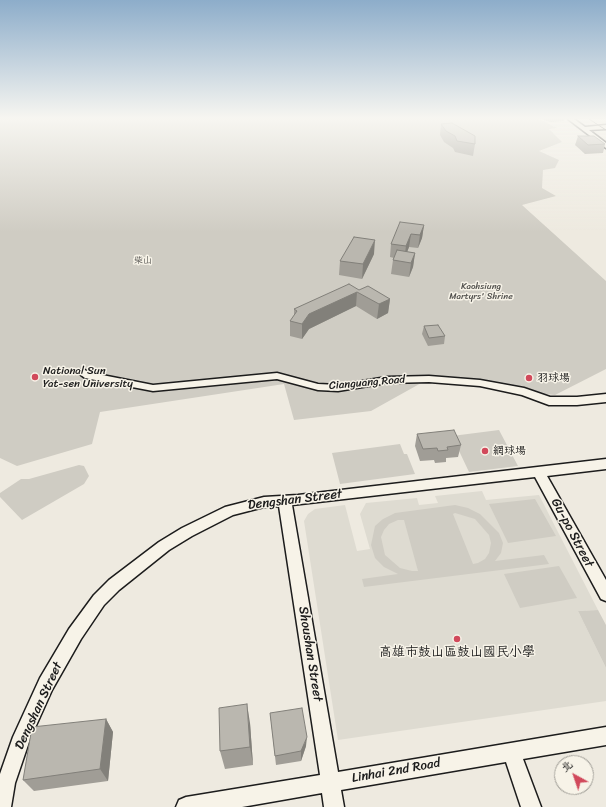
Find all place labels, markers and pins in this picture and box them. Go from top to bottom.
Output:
place label: National Sun Yat-sen University [43,364,133,390]
place label: 羽球場 [537,371,570,385]
marker: National Sun Yat-sen University [30,372,40,382]
marker: 羽球場 [524,373,534,383]
place label: 網球場 [493,444,526,458]
marker: 網球場 [480,446,490,456]
marker: 高雄市鼓山區鼓山國民小學 [452,634,462,644]
place label: 高雄市鼓山區鼓山國民小學 [379,645,535,661]

